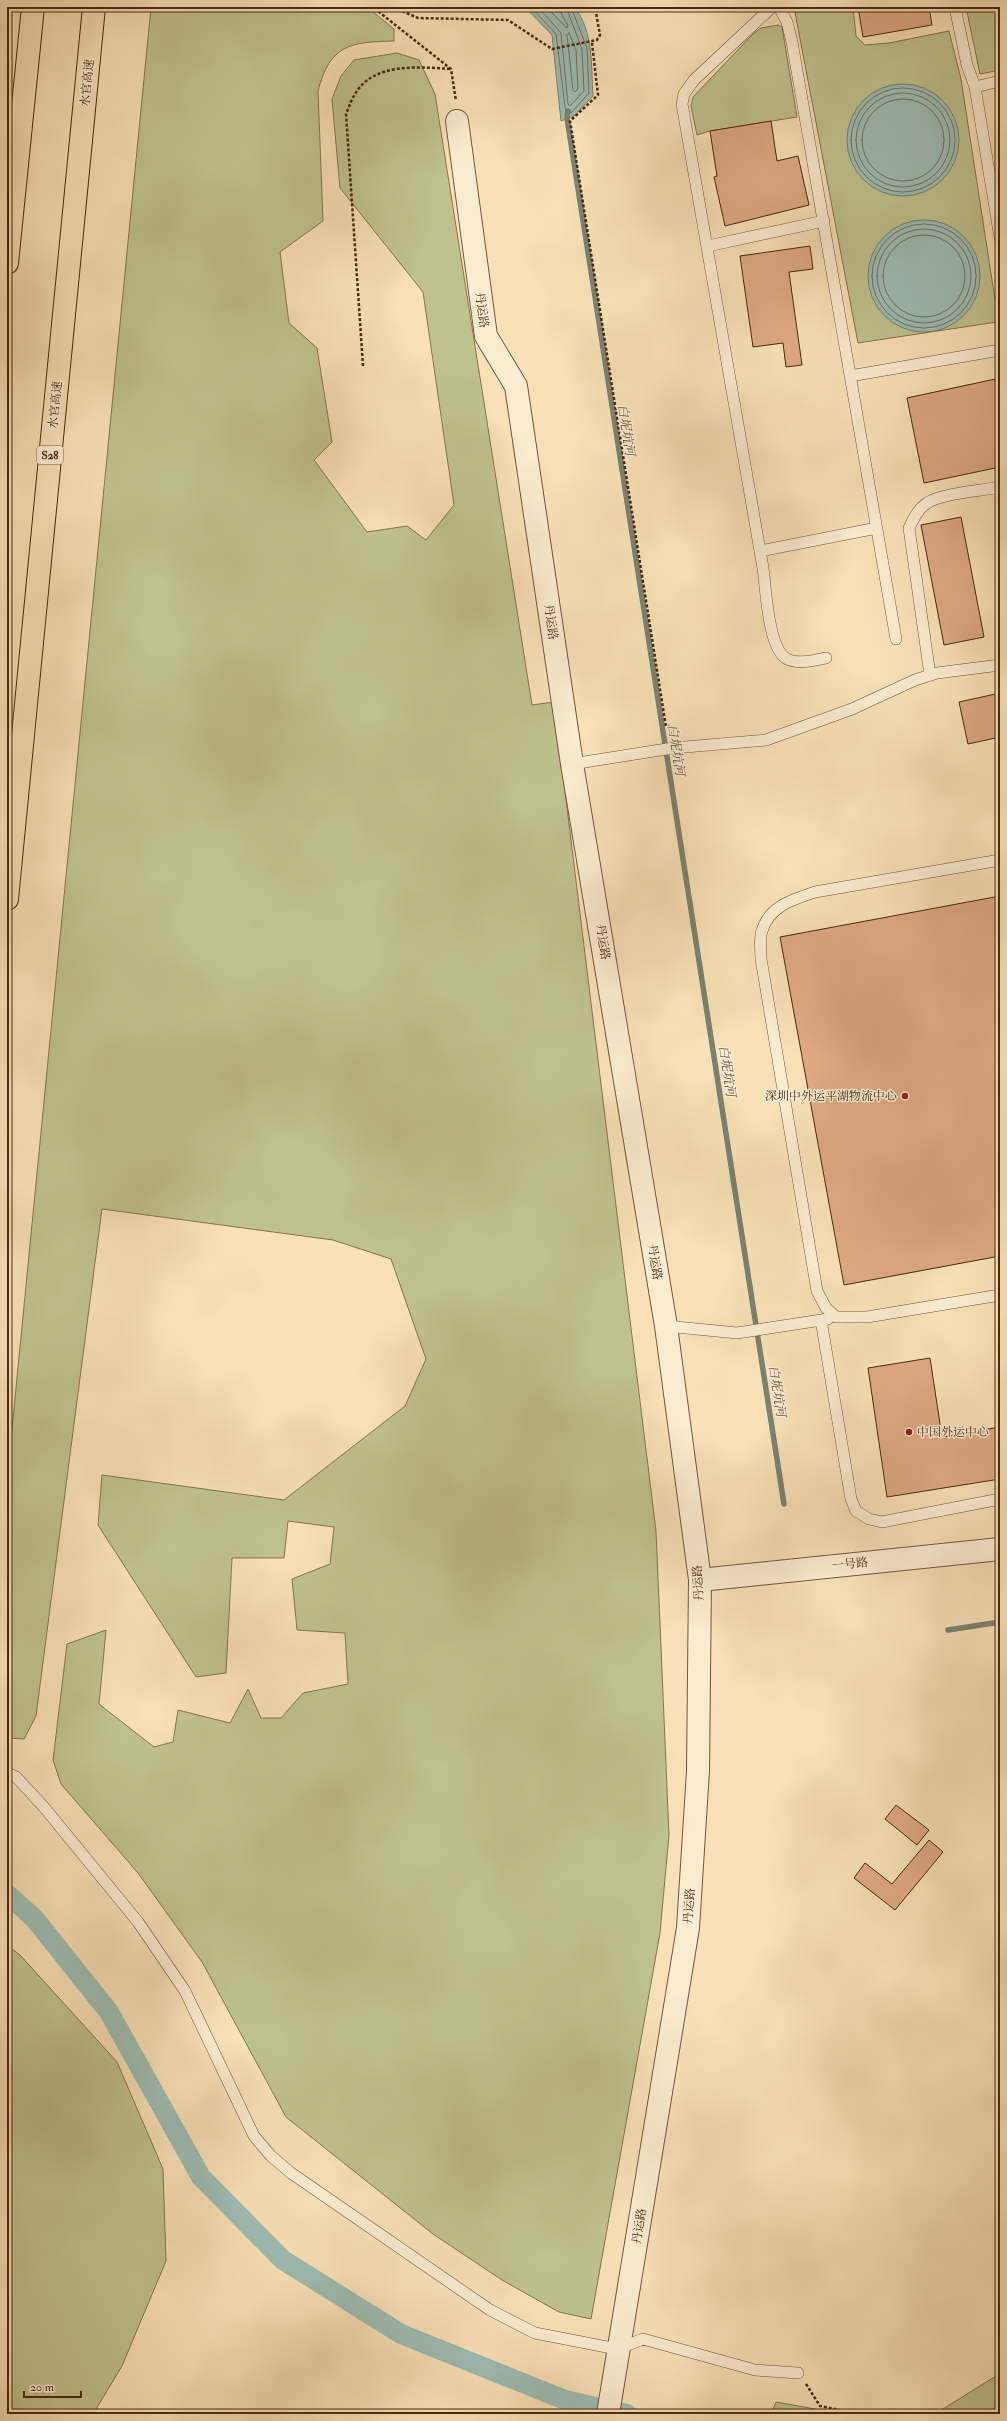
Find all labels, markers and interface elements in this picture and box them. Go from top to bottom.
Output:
street label: 水官高速 [78,58,97,108]
street label: 丹运路 [472,291,491,329]
street label: 水官高速 [46,380,65,430]
water label: 白坭坑河 [614,403,638,459]
road number: S28 [37,446,63,464]
street label: 丹运路 [541,603,560,641]
water label: 白坭坑河 [664,723,688,779]
street label: 丹运路 [592,923,613,961]
water label: 白坭坑河 [715,1044,739,1100]
place label: 深圳中外运平湖物流中心 [765,1089,897,1104]
marker: 深圳中外运平湖物流中心 [900,1091,910,1101]
street label: 丹运路 [644,1243,665,1281]
water label: 白坭坑河 [765,1364,789,1420]
place label: 中国外运中心 [917,1425,989,1440]
marker: 中国外运中心 [904,1427,914,1437]
street label: 一号路 [831,1555,869,1574]
street label: 丹运路 [690,1565,707,1601]
street label: 丹运路 [681,1888,698,1925]
street label: 丹运路 [629,2207,650,2245]
scale bar [24,2373,81,2399]
text: 20 m [30,2380,55,2395]

